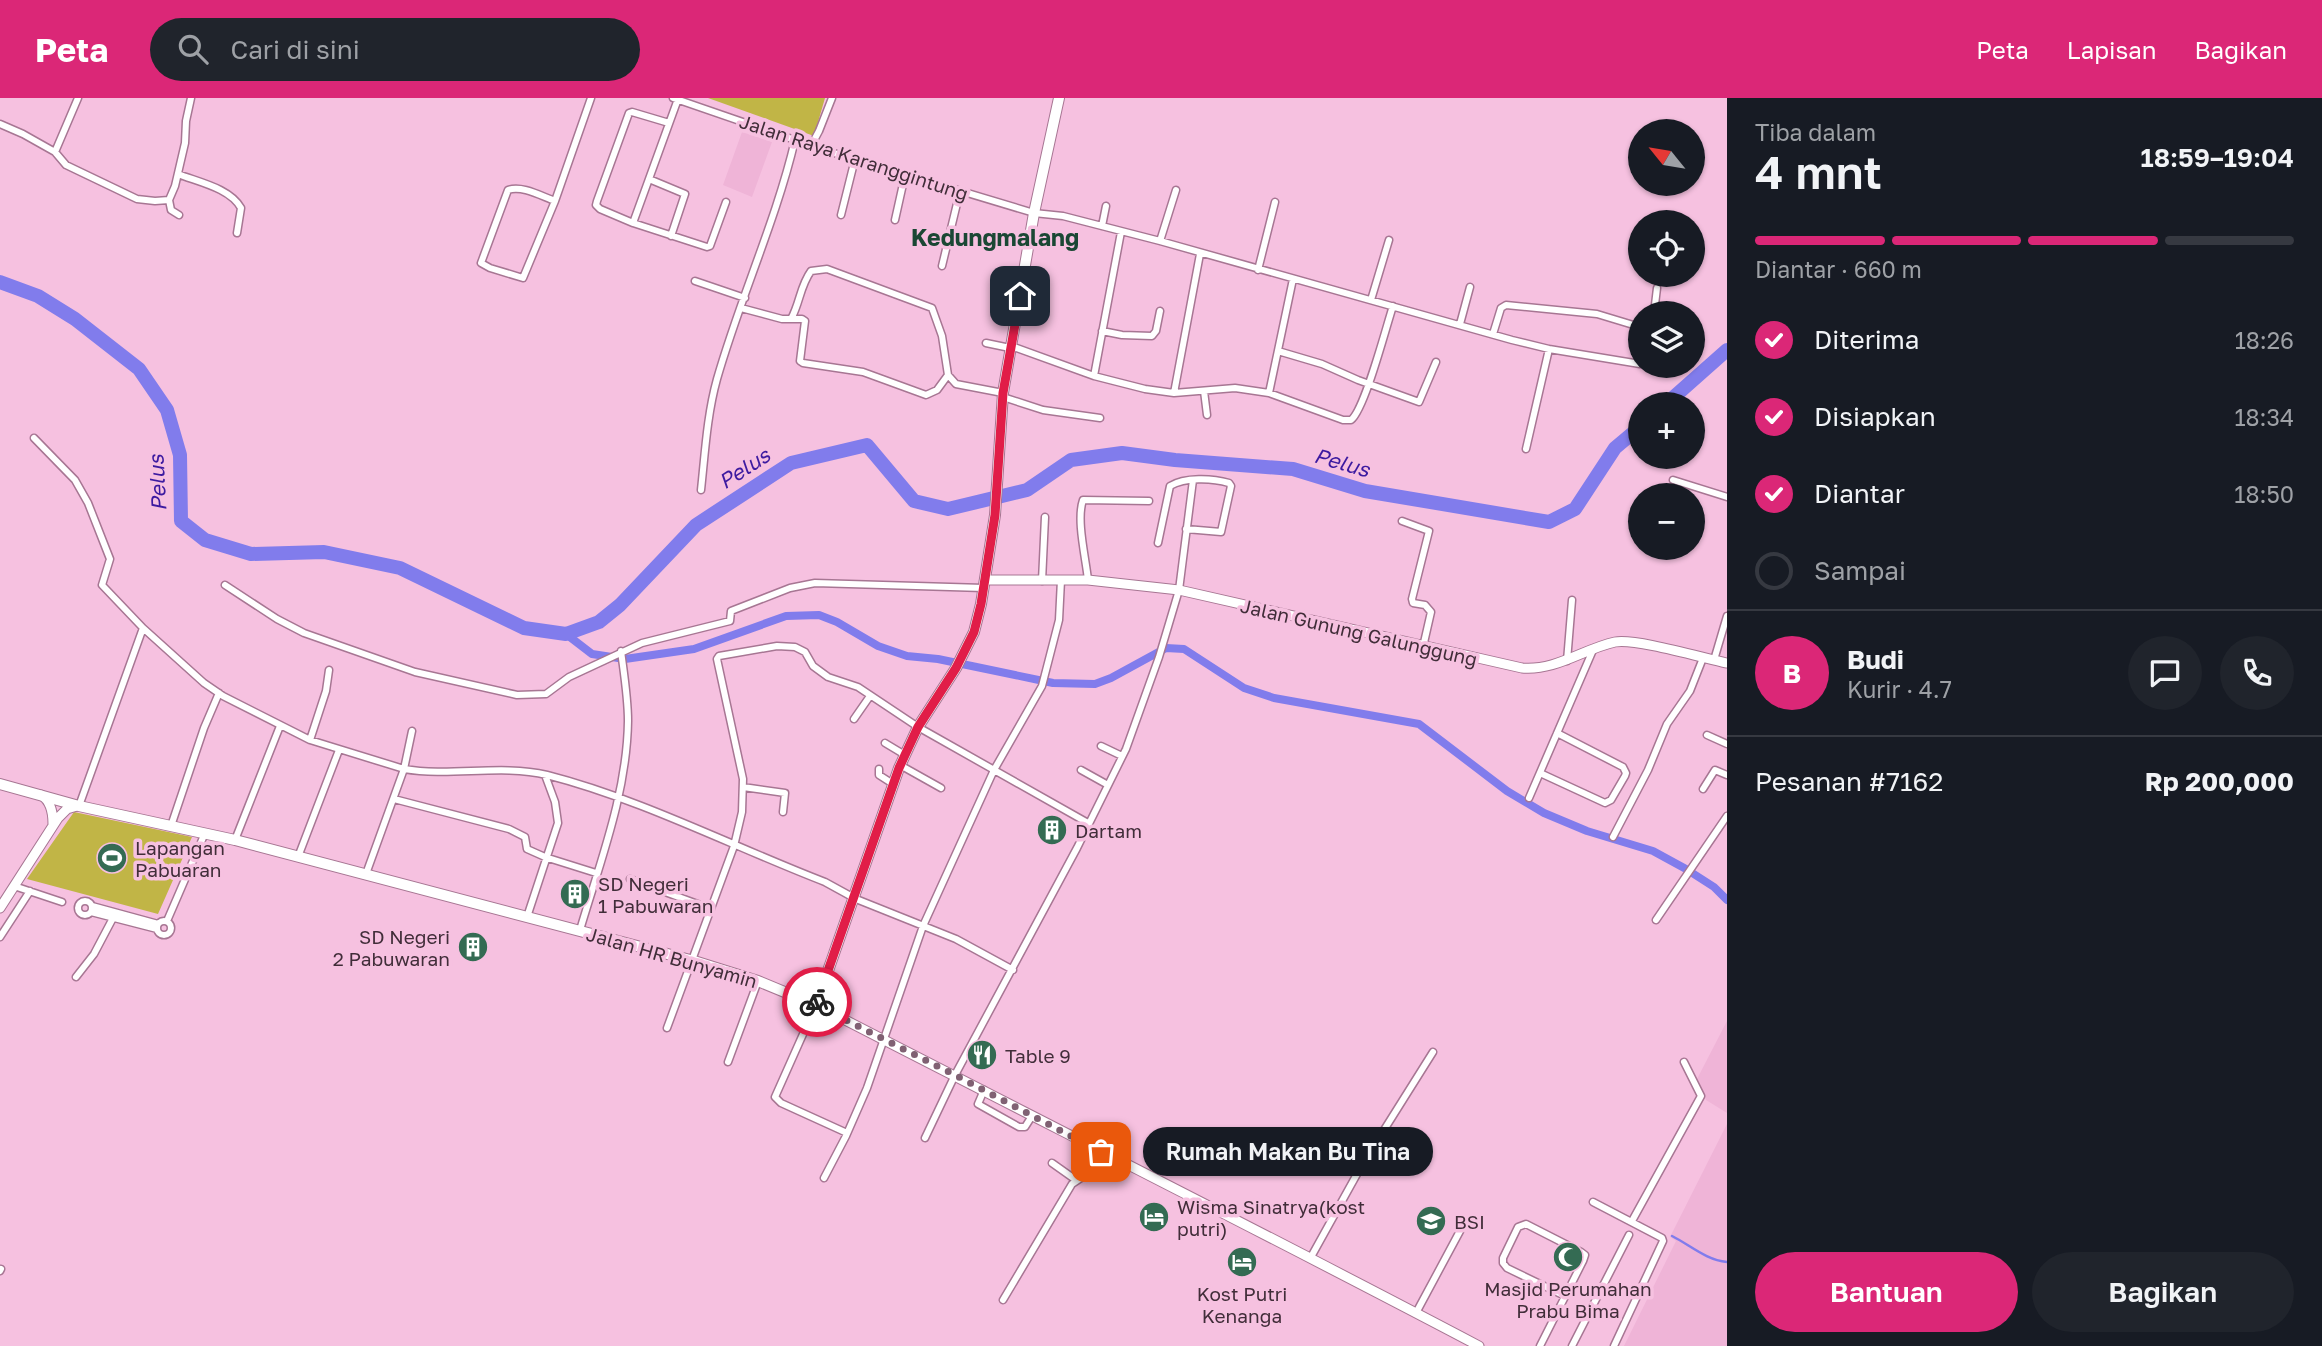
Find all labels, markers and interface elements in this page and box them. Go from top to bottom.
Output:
search box [150,18,640,81]
text: Peta [35,30,108,69]
icon: search [174,30,212,68]
text: Cari di sini [230,34,360,65]
text: Peta [1976,35,2029,64]
text: Lapisan [2067,35,2157,64]
text: Bagikan [2195,35,2287,64]
street label: Jalan Raya Karanggintung [737,109,971,205]
text: Tiba dalam [1755,118,1876,146]
north arrow [1628,119,1704,196]
map controls [1628,119,1705,560]
text: 18:59–19:04 [2141,142,2294,173]
text: 4 mnt [1755,144,1882,199]
button: locate [1628,210,1705,287]
district label: Kedungmalang [911,223,1079,251]
text: Diantar · 660 m [1755,255,1922,283]
pin [990,266,1050,326]
icon: home [1001,277,1039,315]
button: layers [1628,301,1705,378]
icon: check [1755,321,1793,359]
text: Diterima [1814,324,1919,355]
text: 18:26 [2235,326,2294,354]
button: + [1628,392,1705,469]
icon: check [1755,398,1793,436]
text: Disiapkan [1814,401,1936,432]
text: 18:34 [2234,403,2294,431]
water label: Pelus [713,441,775,494]
water label: Pelus [1311,442,1373,482]
water label: Pelus [142,453,171,512]
icon: check [1755,475,1793,513]
text: Diantar [1814,478,1905,509]
text: 18:50 [2234,480,2294,508]
button: − [1628,483,1705,560]
text: Sampai [1814,555,1906,586]
street label: Jalan Gunung Galunggung [1238,594,1480,670]
button: chat [2128,636,2202,710]
button: phone [2220,636,2294,710]
text: Budi [1847,644,1904,675]
text: B [1783,658,1801,689]
text: Kurir · 4.7 [1847,675,1952,703]
text: Pesanan #7162 [1755,766,1943,797]
text: Rp 200,000 [2145,766,2294,797]
building icon: Dartam [1035,813,1069,847]
place label: Dartam [1075,819,1142,842]
place label: Lapangan Pabuaran [135,836,225,881]
sports icon: Lapangan Pabuaran [95,841,129,875]
place label: SD Negeri 1 Pabuwaran [598,872,714,917]
building icon: SD Negeri 1 Pabuwaran [558,877,592,911]
street label: Jalan HR Bunyamin [584,922,760,992]
place label: SD Negeri 2 Pabuwaran [333,925,450,970]
building icon: SD Negeri 2 Pabuwaran [456,930,490,964]
courier [782,967,852,1037]
icon: bike [798,983,836,1021]
restaurant icon: Table 9 [965,1038,999,1072]
place label: Table 9 [1005,1044,1071,1067]
pin [1071,1122,1131,1182]
callout: Rumah Makan Bu Tina [1143,1128,1434,1176]
icon: bag [1082,1133,1120,1171]
text: Rumah Makan Bu Tina [1166,1137,1410,1165]
place label: Wisma Sinatrya(kost putri) [1177,1195,1365,1240]
hotel icon: Wisma Sinatrya(kost putri) [1137,1200,1171,1234]
school or university icon: BSI [1414,1204,1448,1238]
place label: BSI [1454,1210,1485,1233]
mosque icon: Masjid Perumahan Prabu Bima [1551,1240,1585,1274]
hotel icon: Kost Putri Kenanga [1225,1245,1259,1279]
button: Bantuan [1755,1252,2018,1332]
button: Bagikan [2032,1252,2294,1332]
place label: Masjid Perumahan Prabu Bima [1484,1277,1652,1322]
place label: Kost Putri Kenanga [1197,1282,1287,1327]

